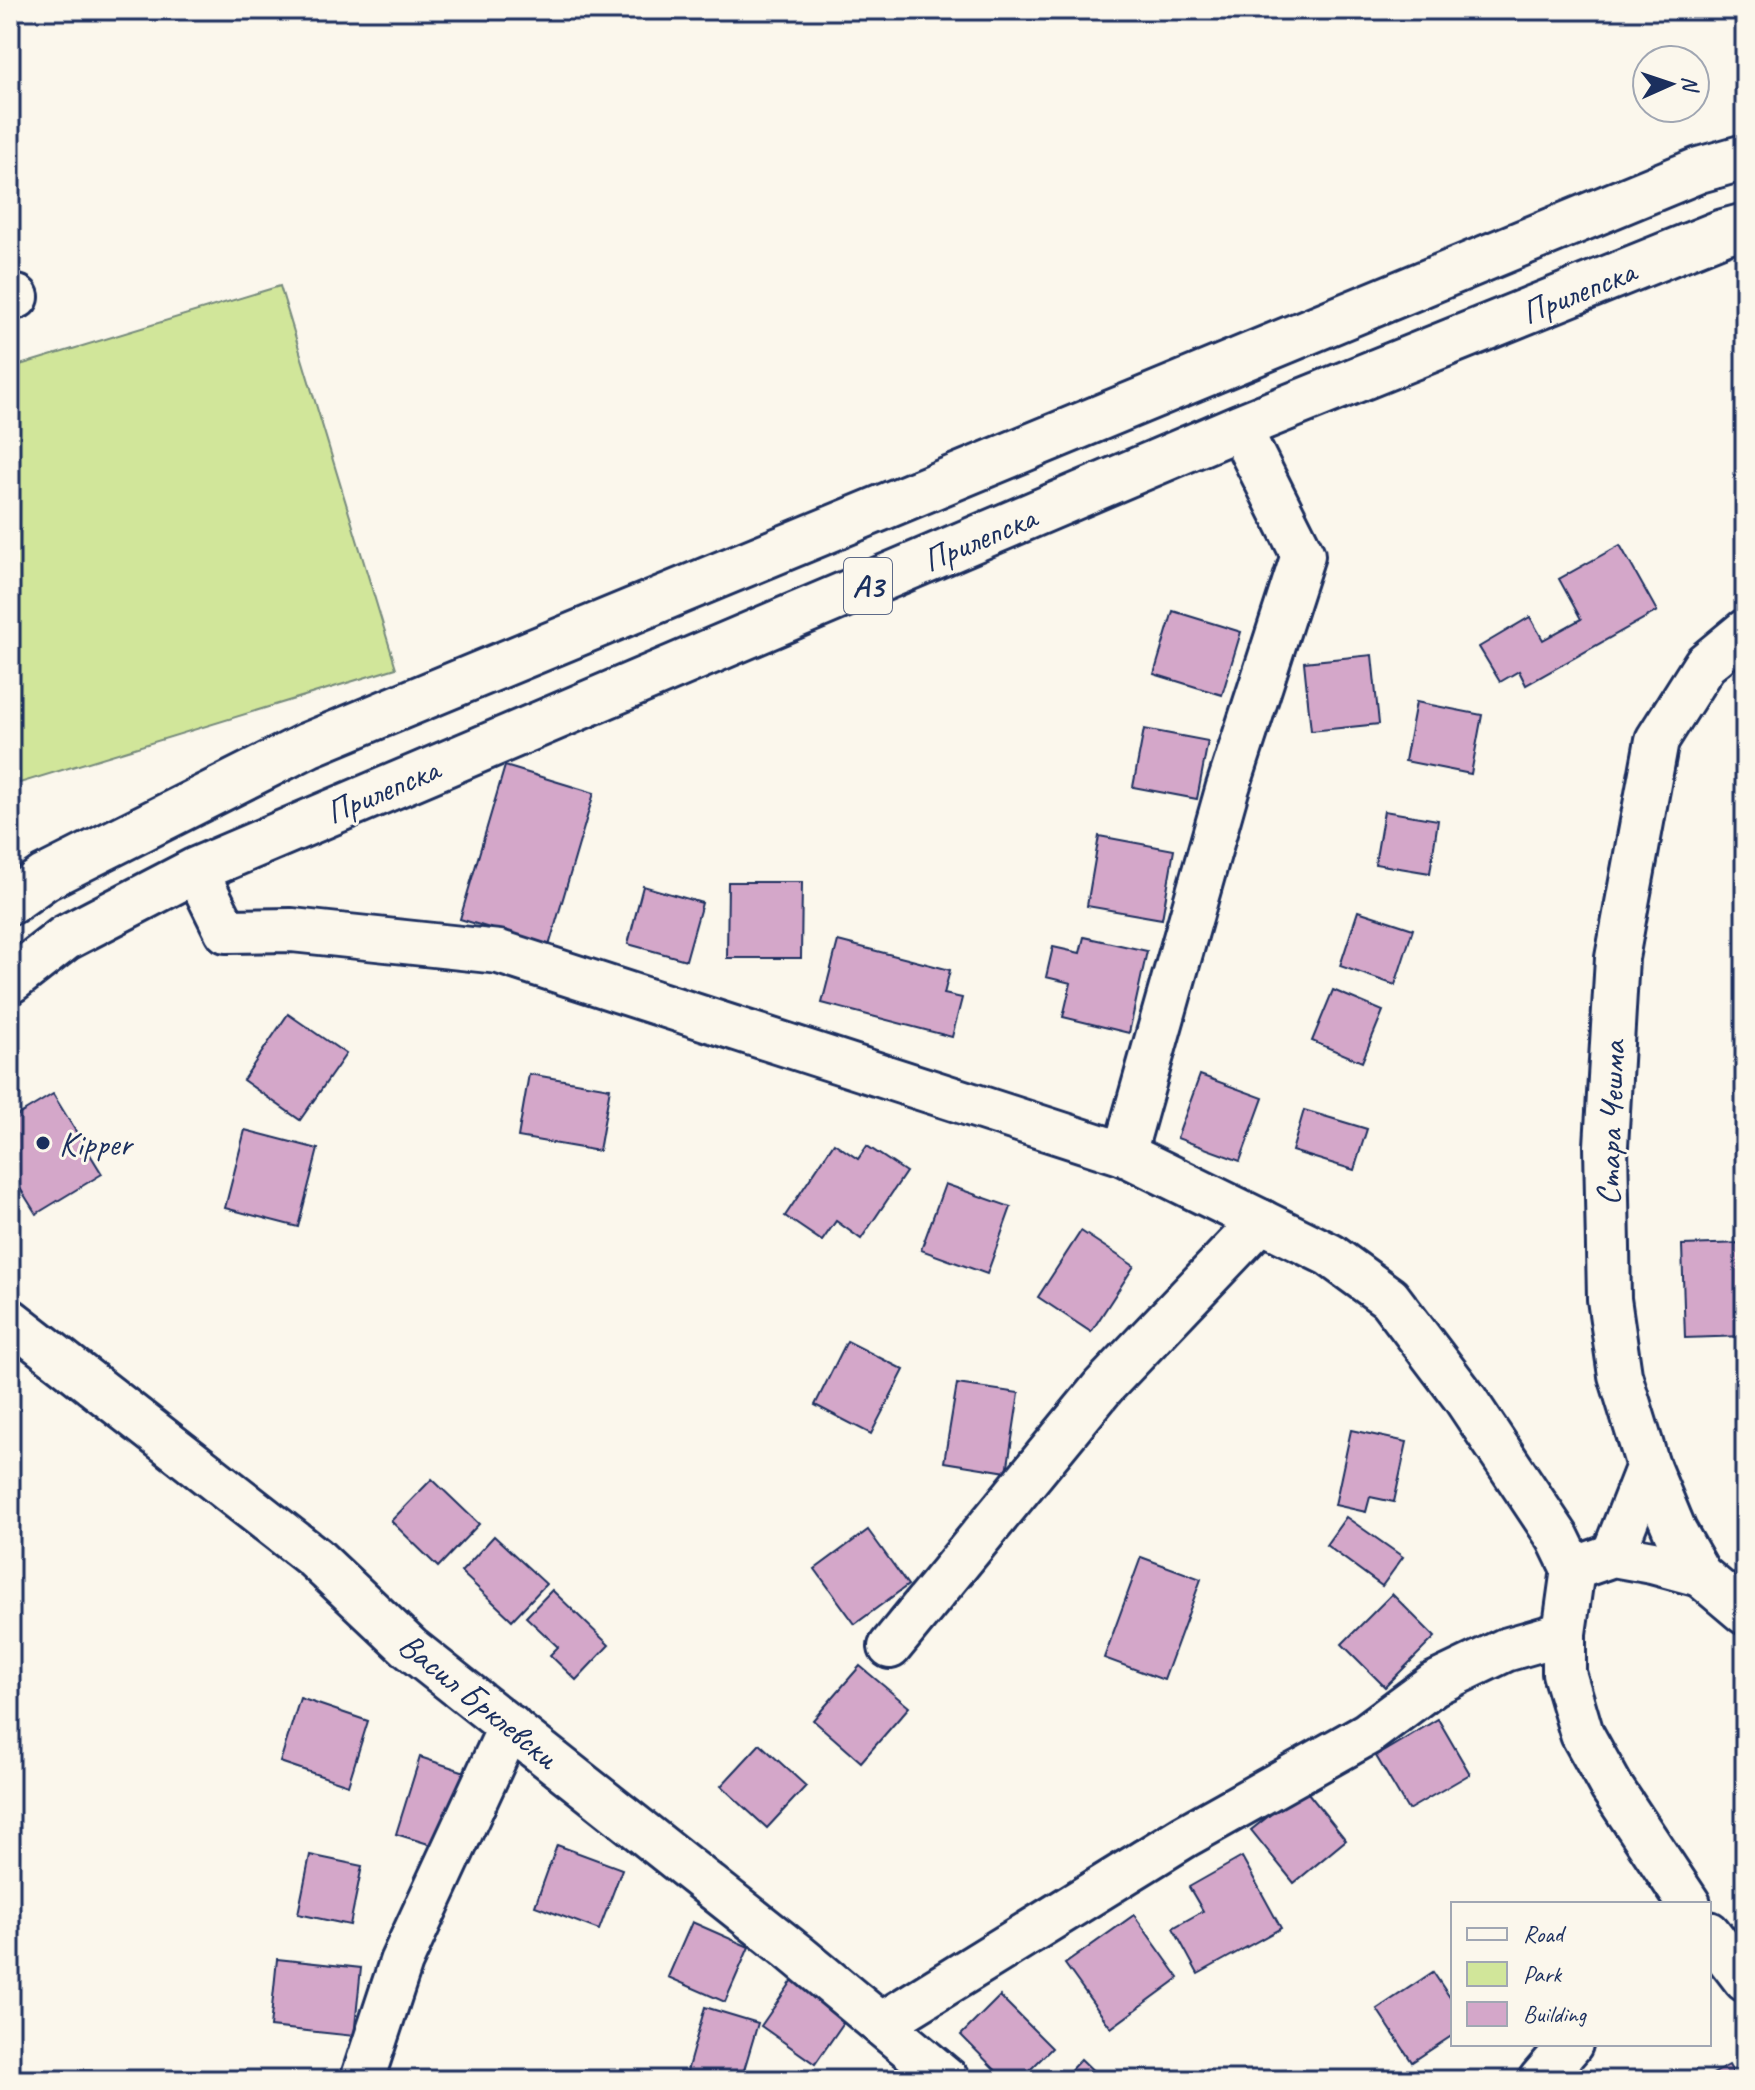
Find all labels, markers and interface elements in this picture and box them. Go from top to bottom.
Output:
north arrow [1631,44,1711,124]
text: N [1676,75,1704,94]
street label: Прилепска [1515,248,1644,334]
street label: Прилепска [916,494,1045,581]
road number: A3 [844,558,892,614]
street label: Прилепска [319,746,448,833]
street label: Стара Чешма [1586,1038,1635,1206]
place label: Kipper [59,1122,134,1165]
marker: Kipper [34,1134,52,1152]
street label: Васил Брклевски [390,1623,569,1779]
legend [1451,1902,1711,2046]
text: Road [1523,1919,1567,1949]
text: Park [1523,1959,1563,1989]
text: Building [1523,1999,1588,2029]

